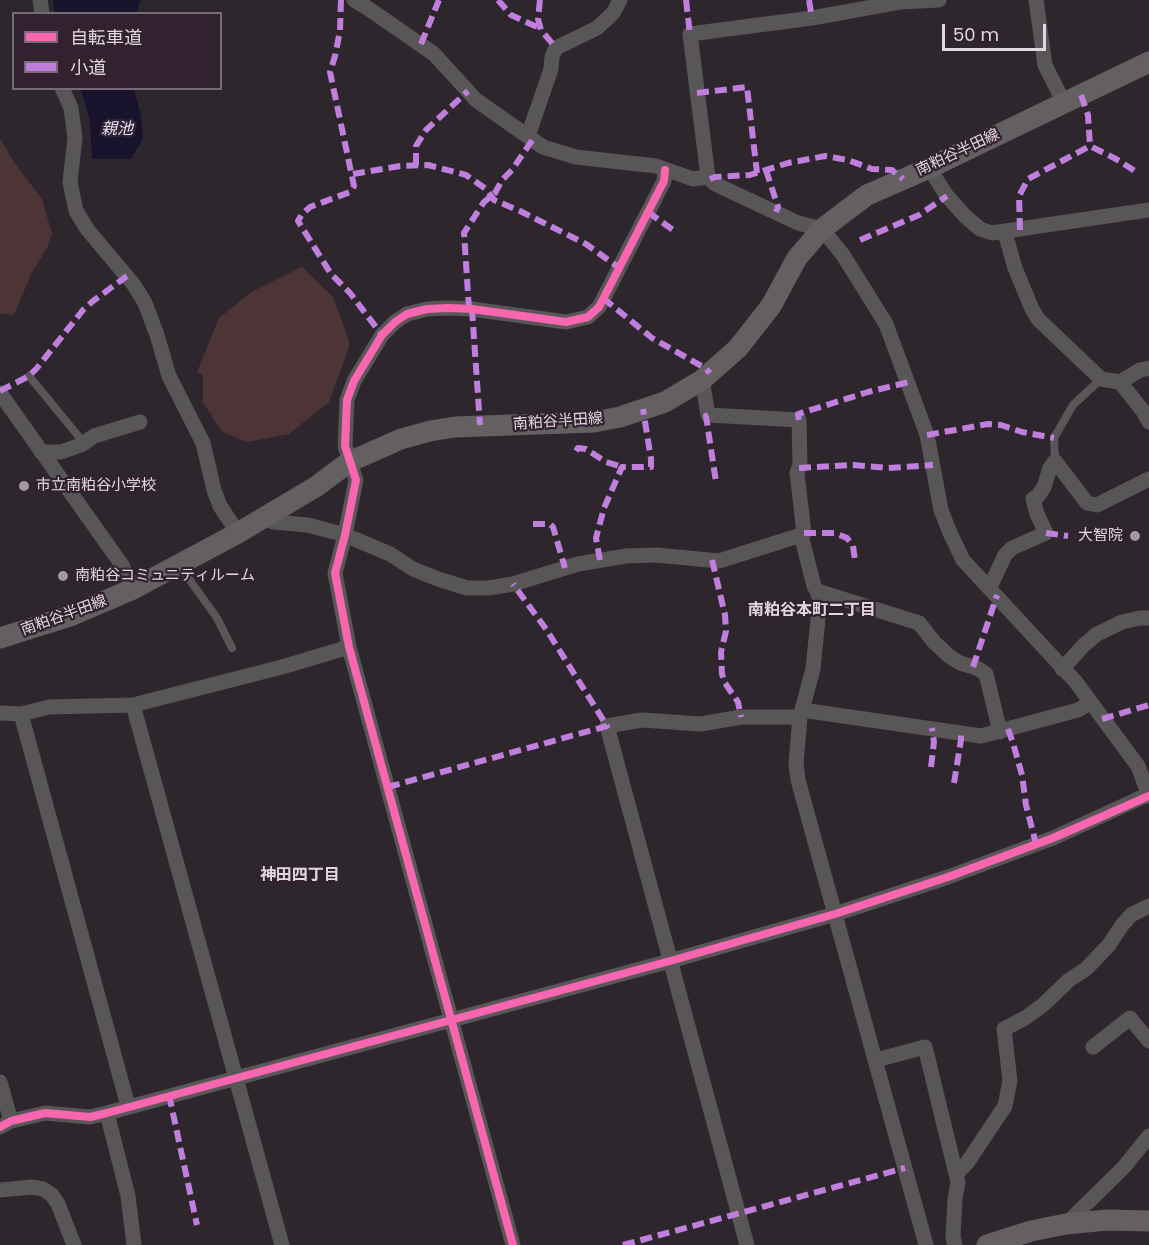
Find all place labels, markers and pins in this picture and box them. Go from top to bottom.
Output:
place label: 市立南粕谷小学校 [36,477,156,495]
marker: 市立南粕谷小学校 [17,479,31,493]
place label: 大智院 [1078,527,1123,545]
marker: 大智院 [1128,529,1142,543]
place label: 南粕谷コミュニティルーム [75,567,255,585]
marker: 南粕谷コミュニティルーム [56,569,70,583]

